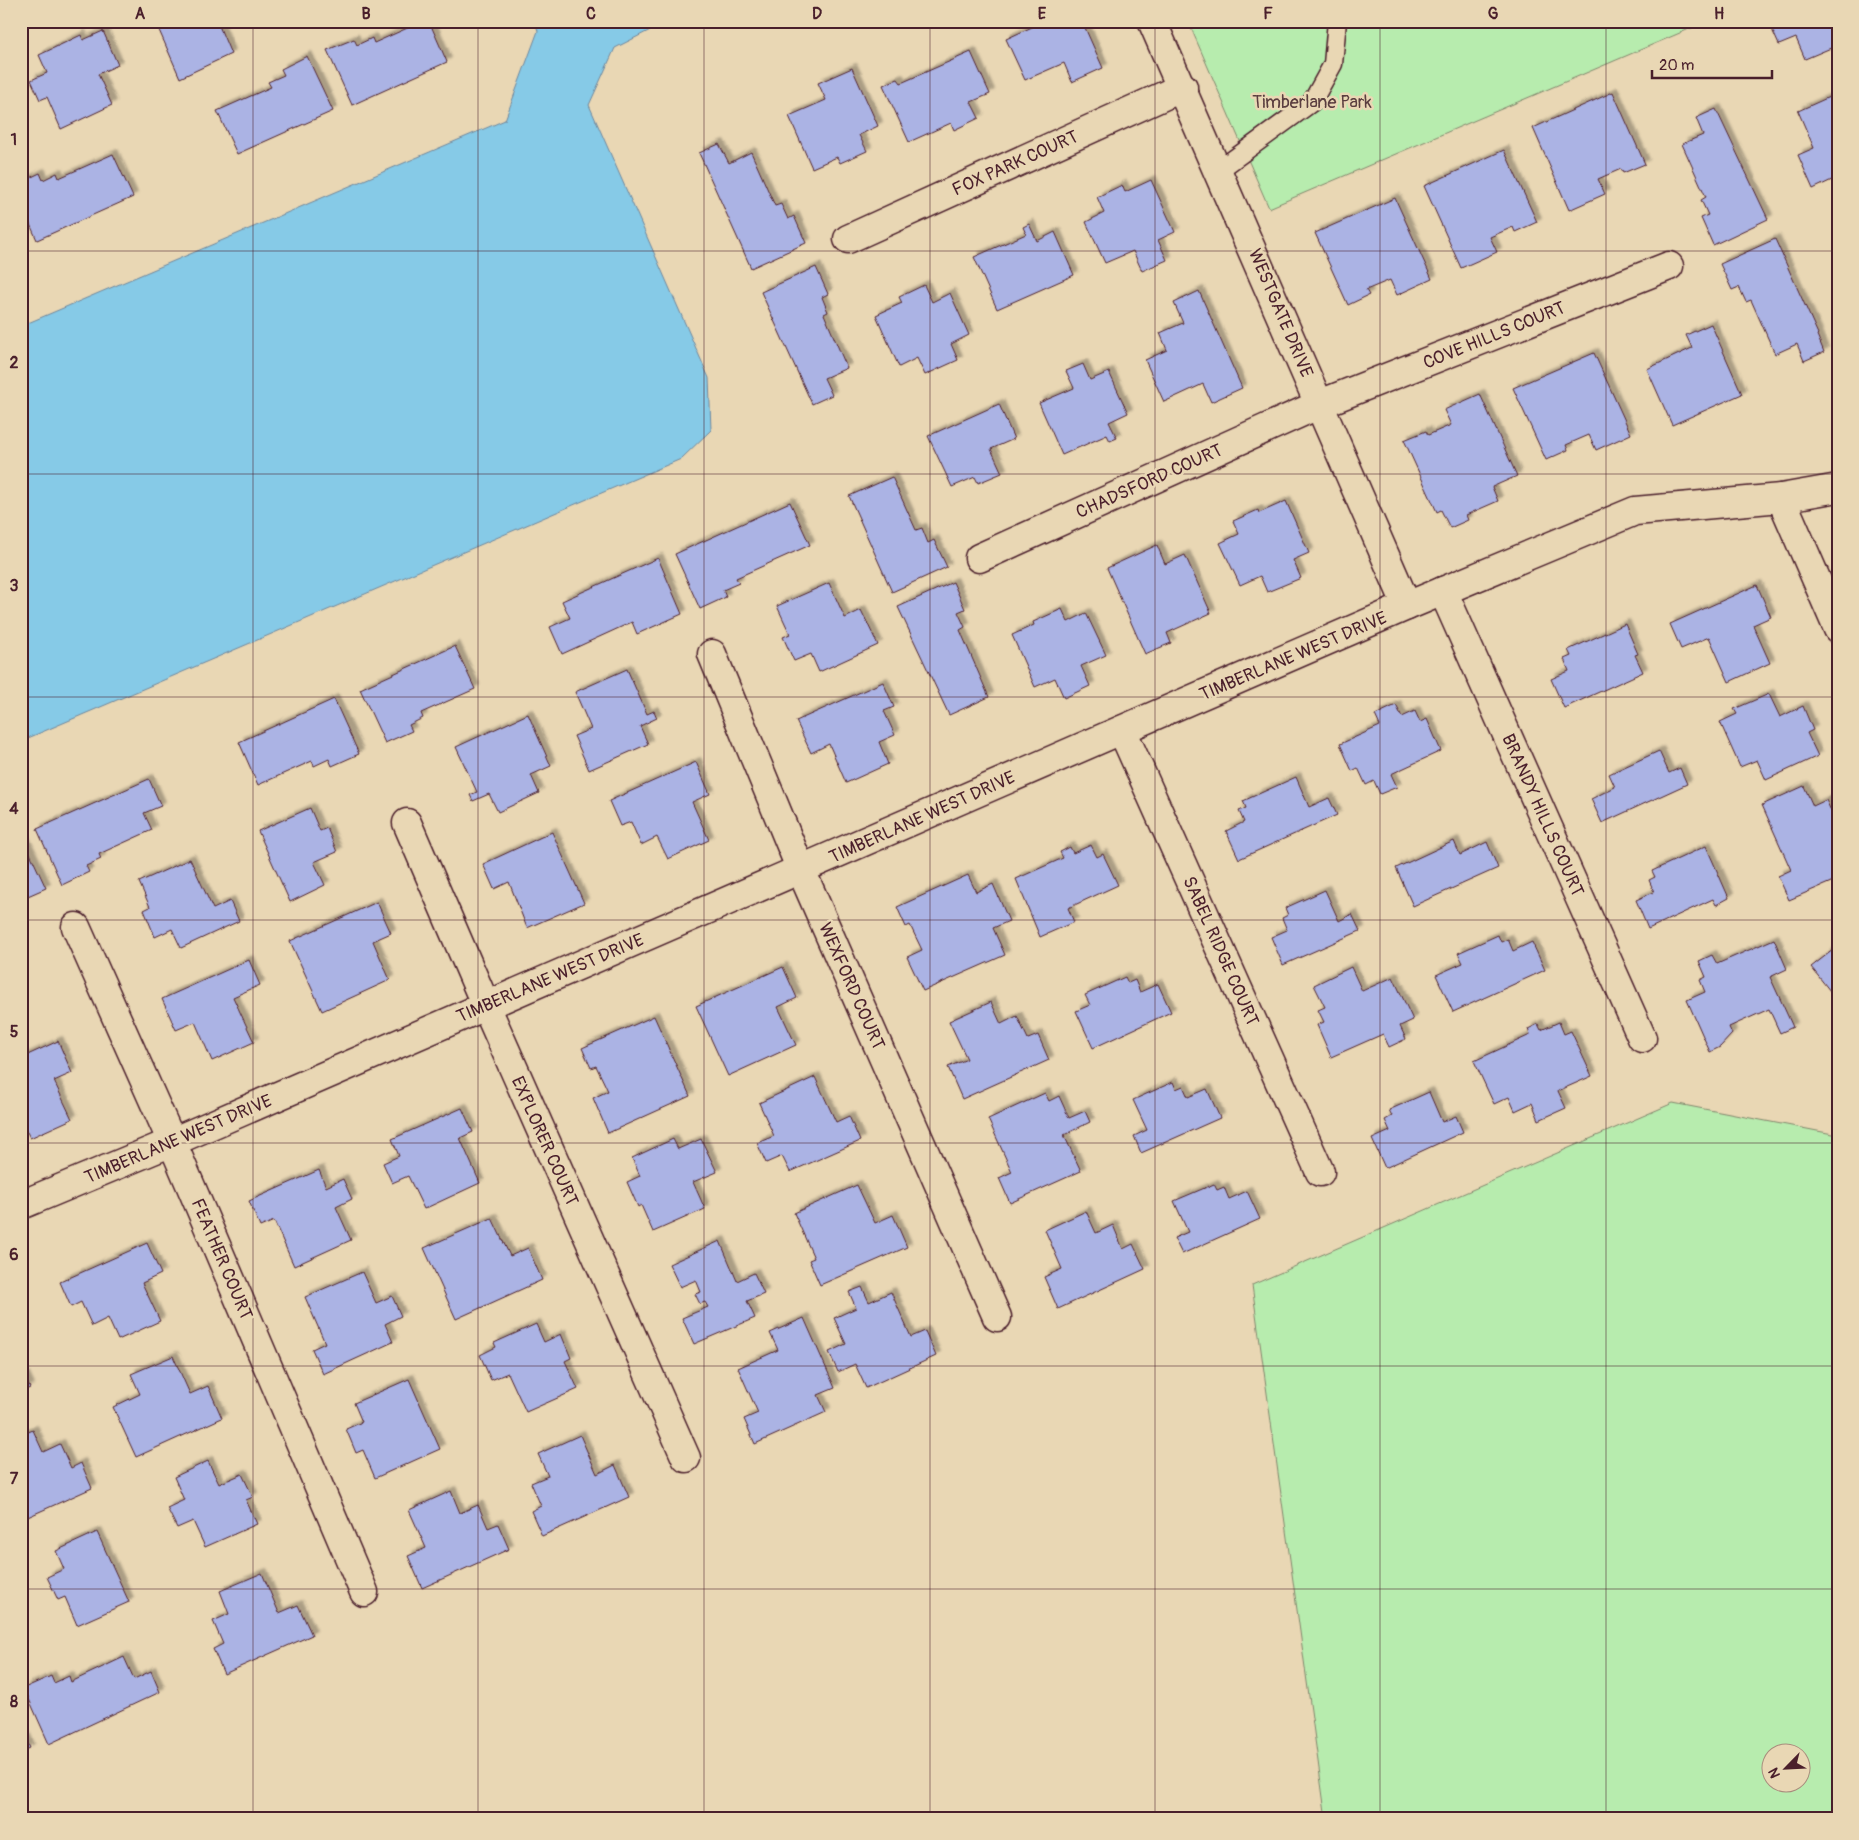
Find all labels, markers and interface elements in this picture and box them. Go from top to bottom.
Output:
text: A [135,4,146,24]
text: B [361,4,371,24]
text: C [586,4,596,24]
text: D [812,4,822,24]
text: E [1038,4,1047,24]
text: F [1263,4,1273,24]
text: G [1488,4,1499,24]
text: H [1714,4,1724,24]
scale bar [1652,48,1772,80]
text: 20 m [1659,56,1694,75]
park label: Timberlane Park [1252,91,1372,114]
street label: FOX PARK COURT [949,125,1082,201]
text: 1 [11,130,17,150]
street label: WESTGATE DRIVE [1243,245,1318,381]
street label: COVE HILLS COURT [1420,296,1569,374]
text: 2 [10,353,19,373]
street label: CHADSFORD COURT [1072,439,1226,524]
text: 3 [10,576,19,596]
street label: TIMBERLANE WEST DRIVE [1196,607,1390,706]
street label: BRANDY HILLS COURT [1496,730,1589,900]
street label: TIMBERLANE WEST DRIVE [826,766,1019,869]
text: 4 [9,799,19,819]
street label: SABEL RIDGE COURT [1177,873,1264,1030]
street label: WEXFORD COURT [813,919,890,1053]
street label: TIMBERLANE WEST DRIVE [453,929,647,1028]
text: 5 [10,1022,19,1042]
street label: EXPLORER COURT [506,1073,583,1210]
street label: TIMBERLANE WEST DRIVE [81,1090,275,1189]
street label: FEATHER COURT [186,1195,257,1323]
text: 6 [9,1245,19,1265]
text: 7 [10,1469,19,1489]
text: 8 [10,1692,18,1712]
north arrow [1762,1742,1812,1792]
text: N [1765,1765,1784,1781]

